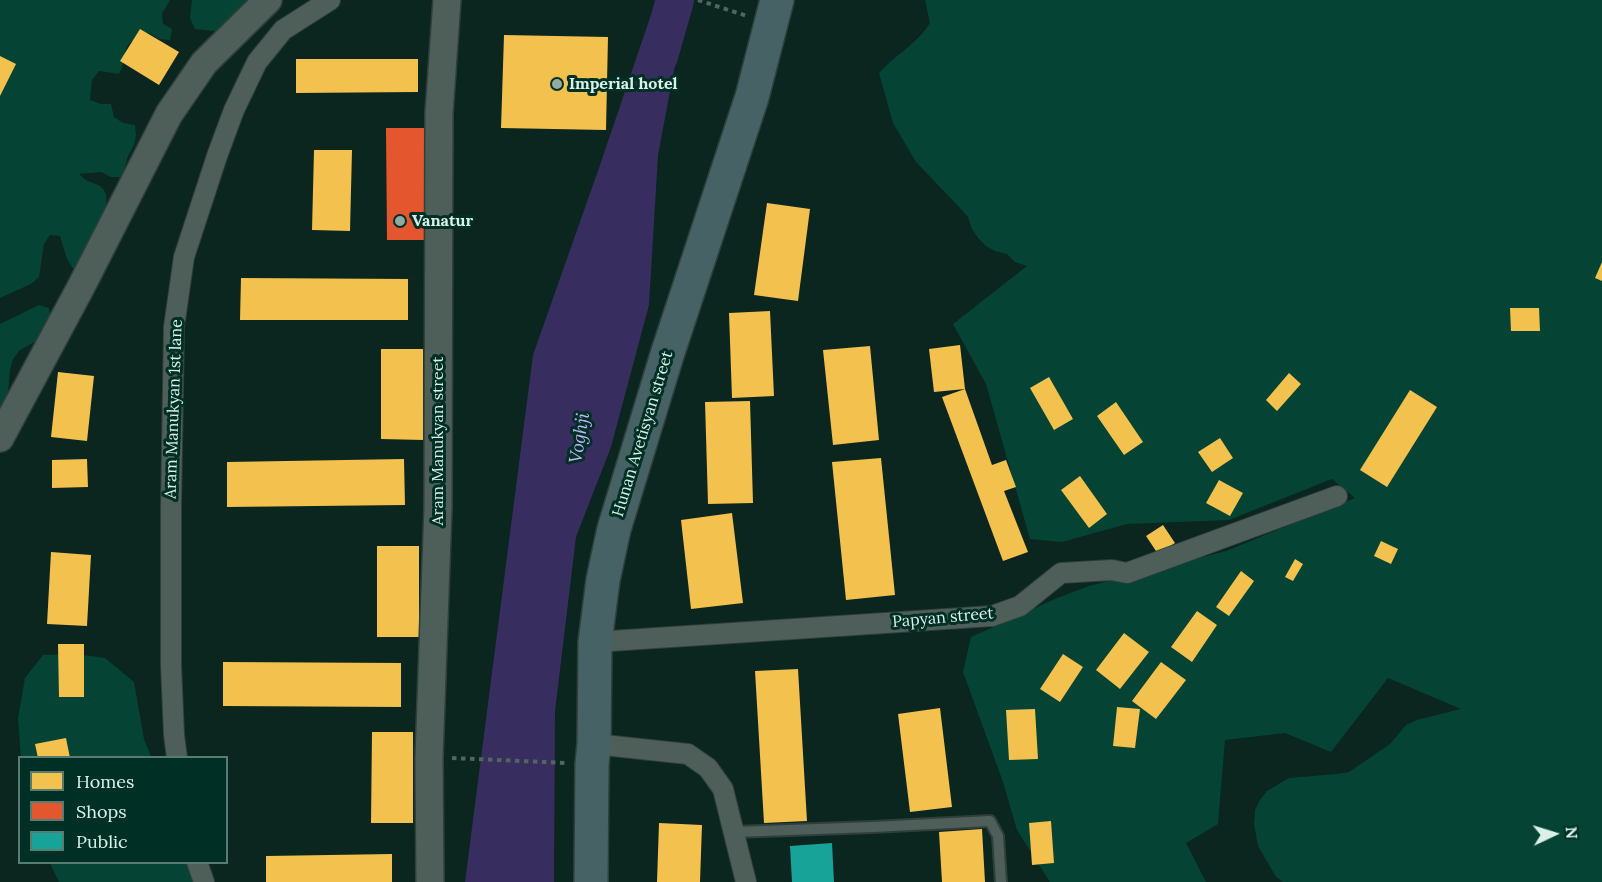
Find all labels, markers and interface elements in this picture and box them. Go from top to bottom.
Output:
place label: Imperial hotel [569,74,678,94]
marker: Imperial hotel [550,77,564,91]
place label: Vanatur [412,211,473,231]
marker: Vanatur [393,214,407,228]
street label: Aram Manukyan 1st lane [161,319,187,499]
street label: Hunan Avetisyan street [609,349,677,519]
street label: Aram Manukyan street [428,357,448,525]
water label: Voghji [565,411,595,465]
street label: Papyan street [892,604,994,632]
legend [18,756,228,864]
text: Homes [76,770,134,793]
text: Shops [76,800,127,823]
north arrow [1524,804,1584,864]
text: N [1562,826,1582,840]
text: Public [76,830,128,853]

